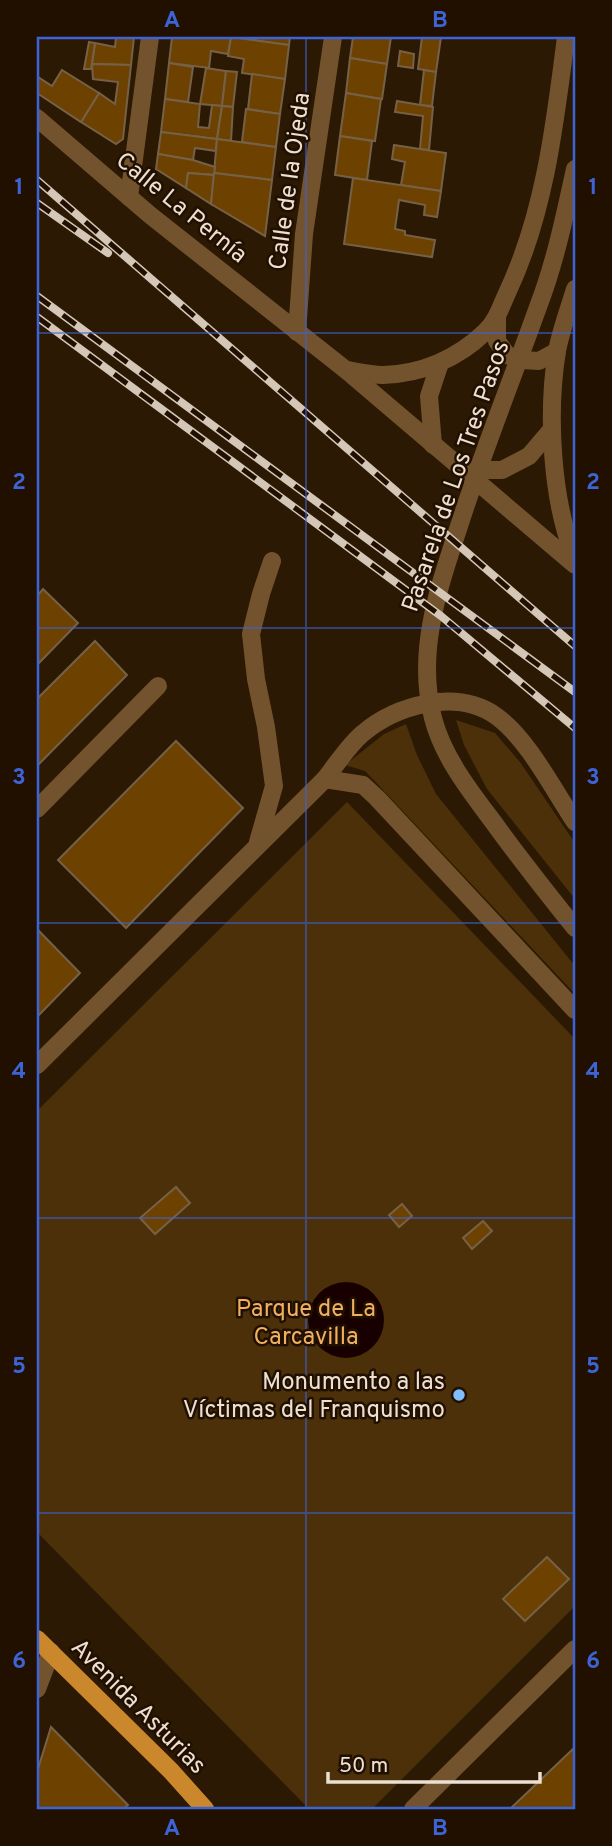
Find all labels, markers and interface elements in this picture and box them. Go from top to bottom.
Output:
text: A [164,7,180,36]
text: B [432,7,448,36]
street label: Calle de la Ojeda [264,91,318,272]
street label: Calle La Pernía [109,146,253,271]
text: 1 [14,174,24,203]
text: 1 [588,174,598,203]
street label: Pasarela de Los Tres Pasos [396,337,517,616]
text: 2 [12,469,26,498]
text: 2 [586,469,600,498]
text: 3 [12,764,26,793]
text: 3 [586,764,600,793]
text: 4 [12,1058,26,1087]
text: 4 [586,1058,600,1087]
park label: Parque de La Carcavilla [236,1295,376,1353]
text: 5 [12,1353,26,1382]
text: 5 [586,1353,600,1382]
place label: Monumento a las Víctimas del Franquismo [183,1368,445,1426]
marker: Monumento a las Víctimas del Franquismo [451,1387,467,1403]
street label: Avenida Asturias [64,1633,212,1781]
text: 6 [12,1648,26,1677]
text: 6 [586,1648,600,1677]
scale bar [328,1741,540,1785]
text: 50 m [339,1753,388,1780]
text: A [164,1815,180,1844]
text: B [432,1815,448,1844]

